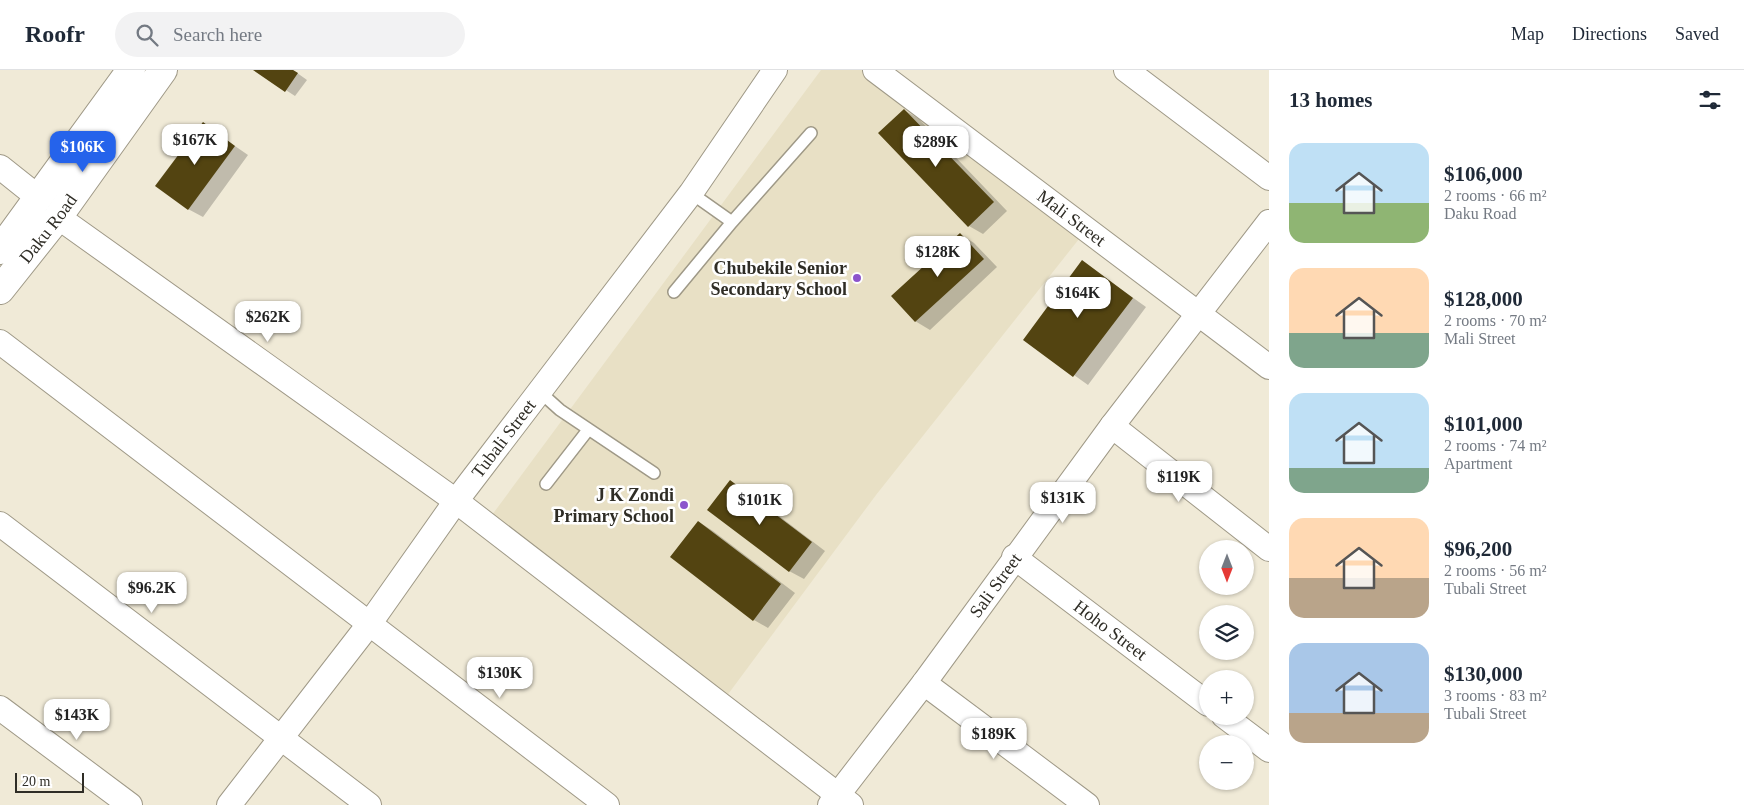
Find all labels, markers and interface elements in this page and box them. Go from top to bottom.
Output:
search box [115,12,465,57]
text: Roofr [25,21,85,47]
icon: search [133,21,161,49]
text: Search here [173,24,262,45]
text: Map [1511,24,1544,44]
text: Directions [1572,24,1647,44]
text: Saved [1675,24,1719,44]
icon: filters [1696,86,1724,114]
text: 13 homes [1289,88,1372,112]
pin: $167K [160,124,230,166]
pin: $289K [901,126,971,168]
pin: $106K [48,131,118,173]
text: $167K [173,131,217,148]
text: $289K [914,133,958,150]
text: $106K [61,138,105,155]
text: $106,000 [1444,162,1523,186]
icon: home [1329,163,1389,223]
street label: Mali Street [1033,186,1110,250]
text: 2 rooms · 66 m² [1444,187,1547,204]
street label: Daku Road [15,190,81,267]
text: Daku Road [1444,205,1516,222]
pin: $128K [903,236,973,278]
text: $128K [916,243,960,260]
place label: Chubekile Senior Secondary School [710,258,847,299]
marker: Chubekile Senior Secondary School [851,272,863,284]
pin: $164K [1043,276,1113,319]
text: $164K [1056,284,1100,301]
text: $128,000 [1444,287,1523,311]
icon: home [1329,288,1389,348]
pin: $262K [233,300,303,343]
text: $262K [246,308,290,325]
text: 2 rooms · 70 m² [1444,312,1547,329]
text: Mali Street [1444,330,1516,347]
street label: Tubali Street [467,396,540,482]
text: $101,000 [1444,412,1523,436]
icon: home [1329,413,1389,473]
text: 2 rooms · 74 m² [1444,437,1547,454]
text: Apartment [1444,455,1512,472]
pin: $119K [1144,460,1214,503]
text: $119K [1157,468,1201,485]
pin: $131K [1028,482,1098,524]
pin: $101K [725,484,795,526]
place label: J K Zondi Primary School [554,485,674,526]
text: $131K [1041,489,1085,506]
text: $101K [738,491,782,508]
marker: J K Zondi Primary School [678,499,690,511]
text: $96,200 [1444,537,1512,561]
icon: home [1329,538,1389,598]
north arrow [1199,540,1254,595]
map controls [1199,540,1254,790]
street label: Sali Street [965,549,1026,621]
text: 2 rooms · 56 m² [1444,562,1547,579]
pin: $96.2K [111,572,193,614]
text: $96.2K [128,579,176,596]
text: Tubali Street [1444,580,1527,597]
street label: Hoho Street [1070,596,1151,664]
button: layers [1199,605,1254,660]
pin: $130K [465,656,535,699]
text: $130,000 [1444,662,1523,686]
icon: home [1329,663,1389,723]
text: $130K [478,664,522,681]
button: + [1199,670,1254,725]
text: 3 rooms · 83 m² [1444,687,1547,704]
pin: $143K [42,698,112,741]
text: Tubali Street [1444,705,1527,722]
text: $143K [55,706,99,723]
pin: $189K [959,718,1029,760]
text: $189K [972,725,1016,742]
button: − [1199,735,1254,790]
scale bar [15,770,84,793]
text: 20 m [22,774,50,789]

